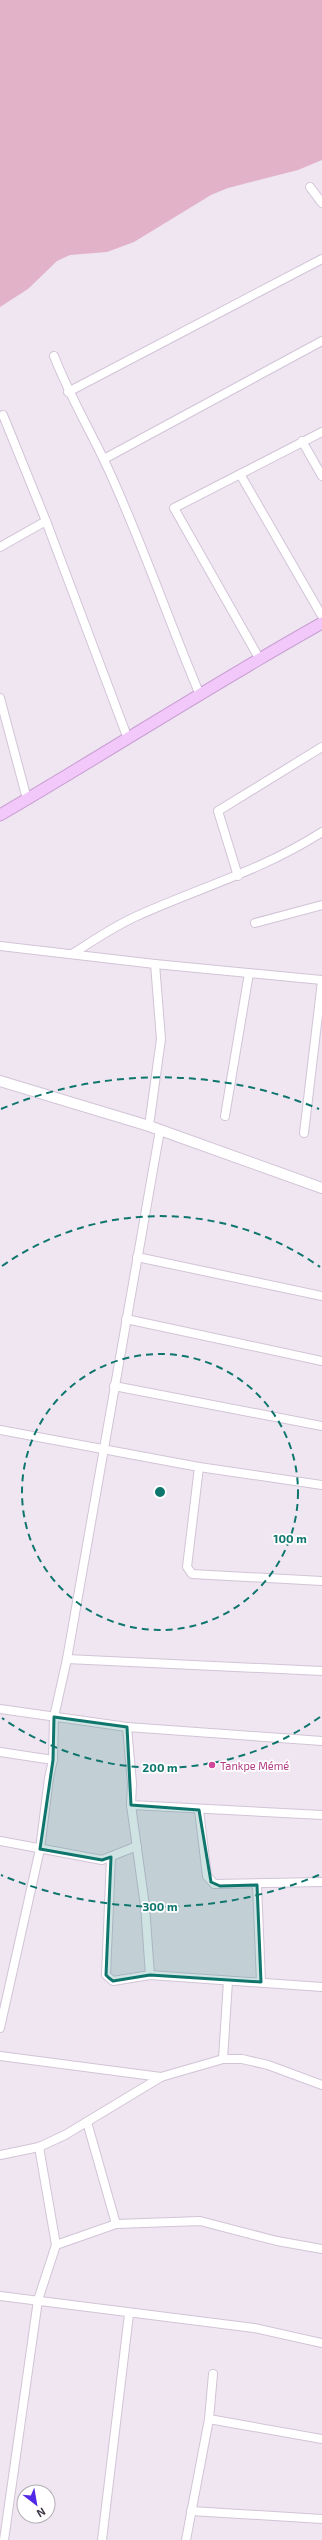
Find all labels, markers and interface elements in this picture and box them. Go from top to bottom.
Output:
centre of rings [153,1485,167,1499]
text: 100 m [273,1531,307,1545]
place label: Tankpe Mémé [220,1759,289,1772]
text: 200 m [142,1760,178,1774]
marker: Tankpe Mémé [207,1760,217,1770]
text: 300 m [142,1899,178,1913]
north arrow [16,2484,56,2524]
text: N [35,2505,48,2521]

